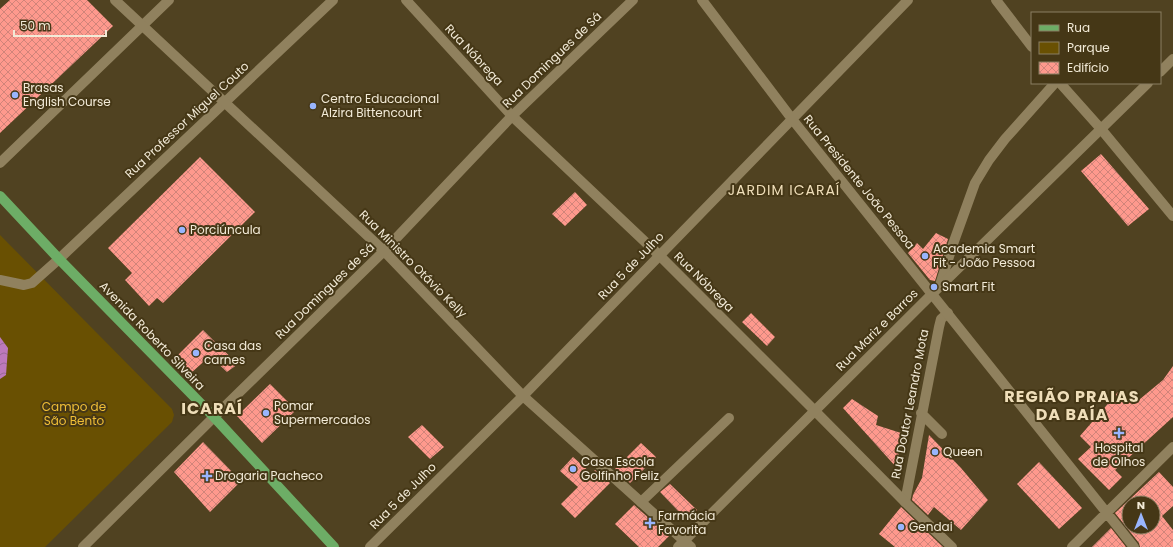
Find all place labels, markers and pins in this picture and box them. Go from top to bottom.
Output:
place label: Brasas English Course [23,79,111,110]
marker: Brasas English Course [10,90,20,100]
place label: Centro Educacional Alzira Bittencourt [321,90,439,121]
marker: Centro Educacional Alzira Bittencourt [308,101,318,111]
place label: Porciúncula [190,221,261,238]
marker: Porciúncula [177,225,187,235]
place label: Academia Smart Fit - João Pessoa [933,240,1035,271]
marker: Academia Smart Fit - João Pessoa [920,251,930,261]
place label: Smart Fit [942,278,995,295]
marker: Smart Fit [929,282,939,292]
place label: Casa das carnes [204,337,261,368]
marker: Casa das carnes [191,348,201,358]
place label: Pomar Supermercados [274,397,370,428]
marker: Pomar Supermercados [261,408,271,418]
marker: Hospital de Olhos [1113,427,1125,439]
place label: Hospital de Olhos [1093,439,1145,470]
place label: Queen [943,443,983,460]
marker: Queen [930,447,940,457]
place label: Casa Escola Golfinho Feliz [581,453,659,484]
marker: Casa Escola Golfinho Feliz [568,464,578,474]
place label: Drogaria Pacheco [215,467,323,484]
marker: Drogaria Pacheco [202,471,212,481]
place label: Farmácia Favorita [658,507,715,538]
marker: Farmácia Favorita [645,518,655,528]
place label: Gendai [909,518,953,535]
marker: Gendai [896,522,906,532]

